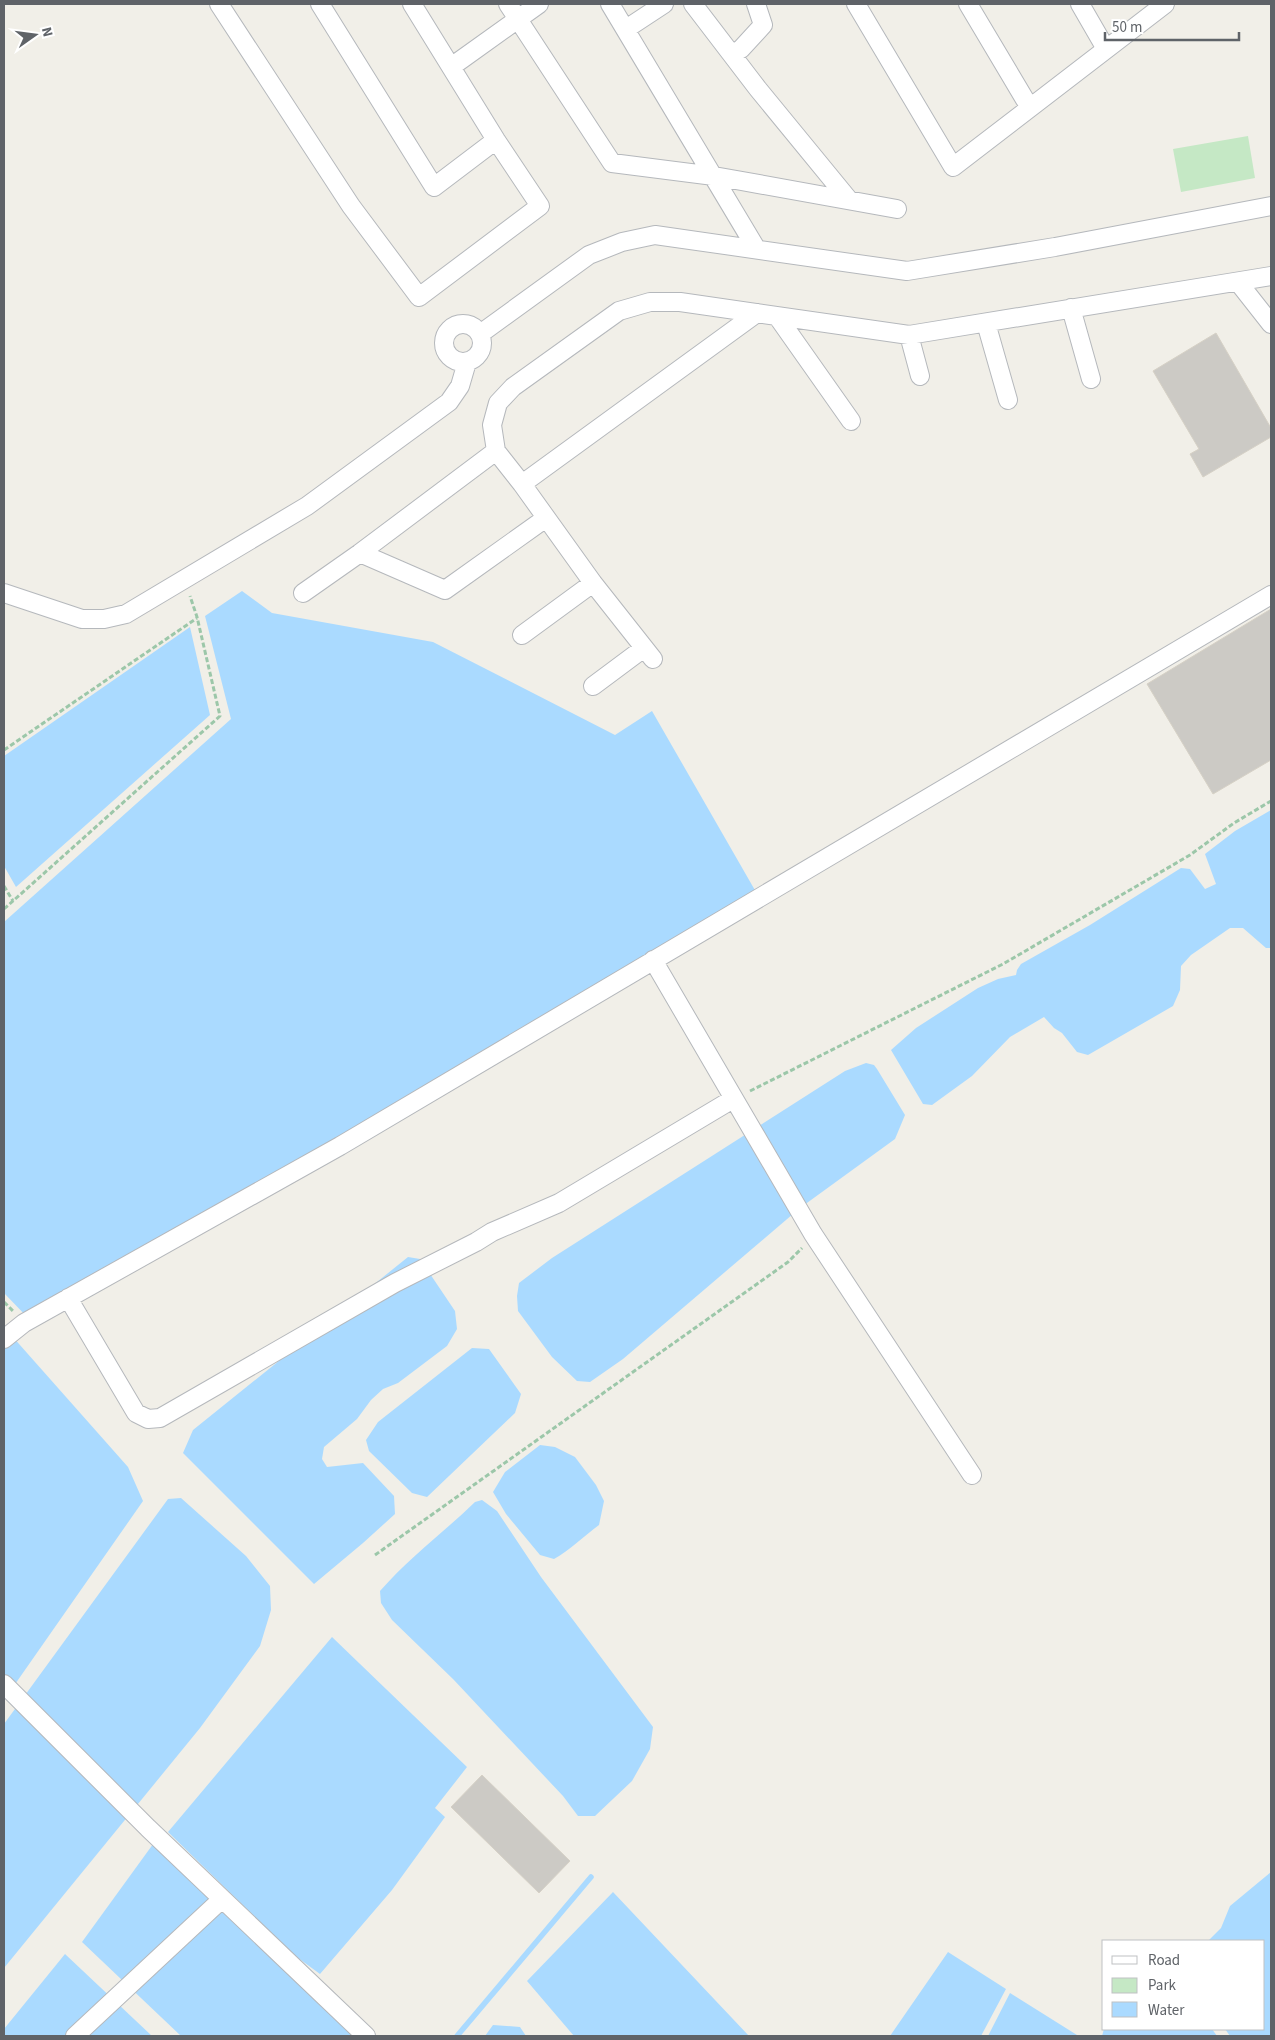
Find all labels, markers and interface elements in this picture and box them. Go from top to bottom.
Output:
north arrow [10,10,60,60]
scale bar [1105,10,1239,42]
text: 50 m [1112,17,1142,38]
text: N [36,25,57,39]
legend [1102,1940,1265,2030]
text: Road [1148,1950,1180,1971]
text: Park [1148,1975,1177,1996]
text: Water [1148,2000,1185,2021]

